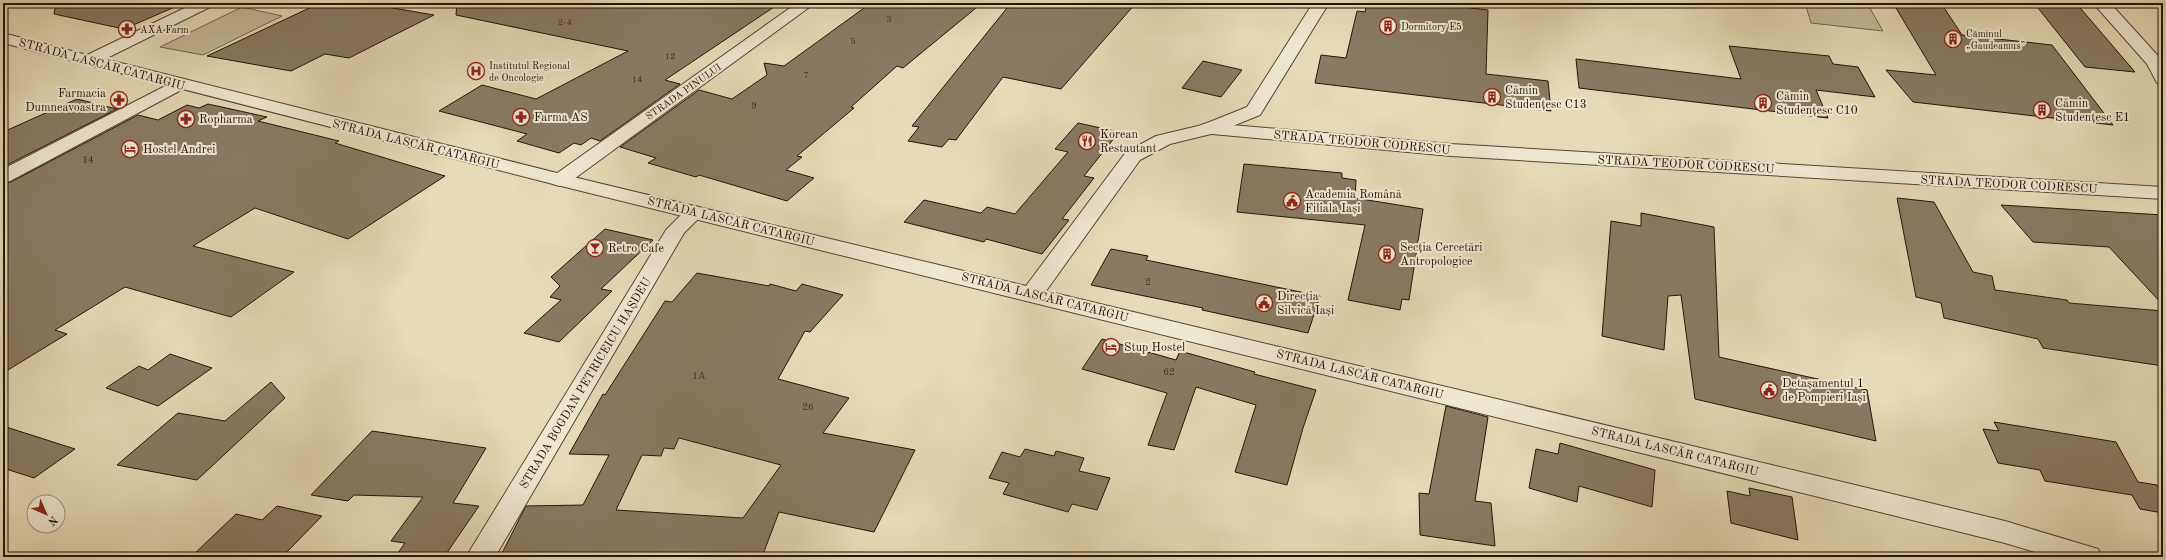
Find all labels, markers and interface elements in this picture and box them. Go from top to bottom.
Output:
house number: 3 [886,15,892,24]
building icon: Dormitory E5 [1378,16,1398,36]
house number: 2-4 [558,18,572,27]
pharmacy icon: AXA Farm [117,19,137,39]
place label: Dormitory E5 [1401,22,1462,32]
place label: AXA Farm [140,25,189,35]
building icon: Căminul „Gaudeamus” [1943,29,1963,49]
place label: Căminul „Gaudeamus” [1966,29,2025,51]
street label: STRADA LASCĂR CATARGIU [17,34,188,93]
house number: 5 [850,37,856,46]
house number: 12 [665,52,675,61]
hospital icon: Institutul Regional de Oncologie [466,61,486,81]
place label: Institutul Regional de Oncologie [489,61,570,83]
street label: STRADA PINULUI [644,62,723,122]
house number: 7 [803,71,809,80]
house number: 14 [632,75,642,84]
place label: Cămin Studențesc C13 [1505,85,1587,111]
building icon: Cămin Studențesc C13 [1482,87,1502,107]
place label: Farmacia Dumneavoastra [25,88,106,114]
pharmacy icon: Farmacia Dumneavoastra [109,90,129,110]
place label: Cămin Studențesc C10 [1776,91,1858,117]
building icon: Cămin Studențesc C10 [1753,93,1773,113]
place label: Cămin Studențesc E1 [2055,98,2130,124]
building icon: Cămin Studențesc E1 [2032,100,2052,120]
house number: 9 [751,101,757,111]
pharmacy icon: Farma AS [511,107,531,127]
pharmacy icon: Ropharma [176,109,196,129]
place label: Farma AS [534,112,588,124]
place label: Ropharma [199,114,253,126]
street label: STRADA LASCĂR CATARGIU [331,115,502,172]
place label: Korean Restautant [1100,129,1157,155]
street label: STRADA TEODOR CODRESCU [1273,129,1451,157]
restaurant icon: Korean Restautant [1077,131,1097,151]
hotel icon: Hostel Andrei [120,139,140,159]
place label: Hostel Andrei [143,144,216,156]
street label: STRADA TEODOR CODRESCU [1597,154,1775,176]
house number: 14 [82,155,94,165]
street label: STRADA TEODOR CODRESCU [1920,174,2098,196]
place label: Academia Română Filiala Iași [1305,189,1402,215]
public building icon: Academia Română Filiala Iași [1282,191,1302,211]
street label: STRADA LASCĂR CATARGIU [646,192,817,249]
bar icon: Retro Cafe [585,238,605,258]
place label: Secția Cercetări Antropologice [1400,242,1482,268]
place label: Retro Cafe [608,243,664,255]
building icon: Secția Cercetări Antropologice [1377,244,1397,264]
street label: STRADA LASCĂR CATARGIU [960,268,1131,325]
street label: STRADA BOGDAN PETRICEICU HAȘDEU [518,275,654,491]
house number: 2 [1145,277,1151,287]
place label: Direcția Silvică Iași [1277,291,1334,317]
public building icon: Direcția Silvică Iași [1254,293,1274,313]
hotel icon: Stup Hostel [1101,337,1121,357]
place label: Stup Hostel [1124,342,1185,354]
street label: STRADA LASCĂR CATARGIU [1275,345,1446,402]
house number: 62 [1163,367,1175,377]
house number: 1A [692,371,706,381]
place label: Detașamentul 1 de Pompieri Iași [1782,378,1866,404]
public building icon: Detașamentul 1 de Pompieri Iași [1759,380,1779,400]
house number: 26 [802,402,814,412]
street label: STRADA LASCĂR CATARGIU [1590,422,1761,479]
north arrow [26,494,66,534]
text: N [45,513,59,527]

